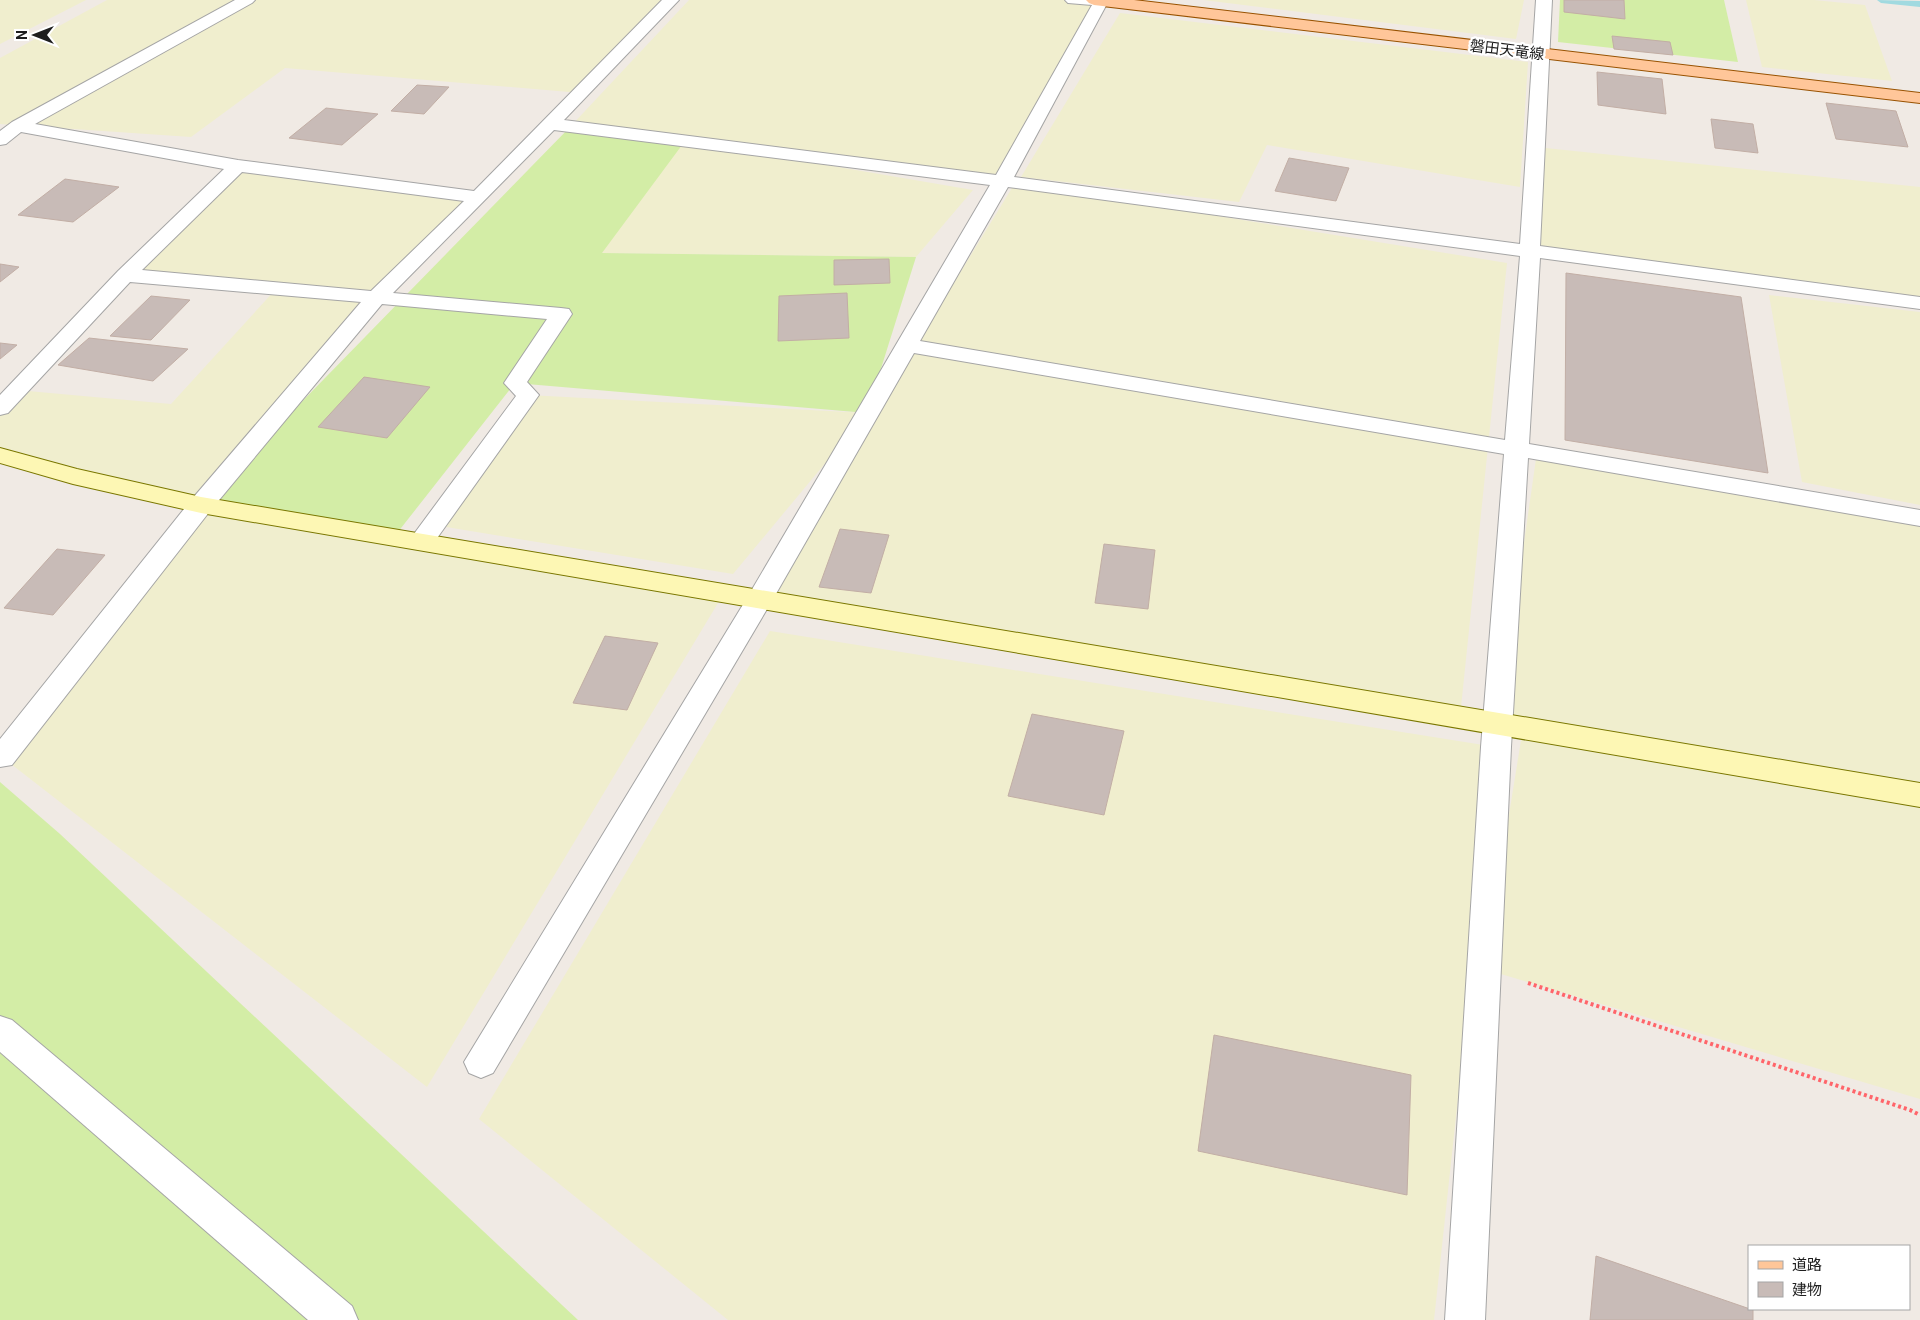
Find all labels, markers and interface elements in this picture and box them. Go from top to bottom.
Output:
north arrow [10,10,60,60]
text: N [14,30,30,40]
street label: 磐田天竜線 [1469,36,1545,64]
legend [1748,1245,1910,1310]
text: 道路 [1792,1256,1822,1274]
text: 建物 [1792,1281,1822,1299]

